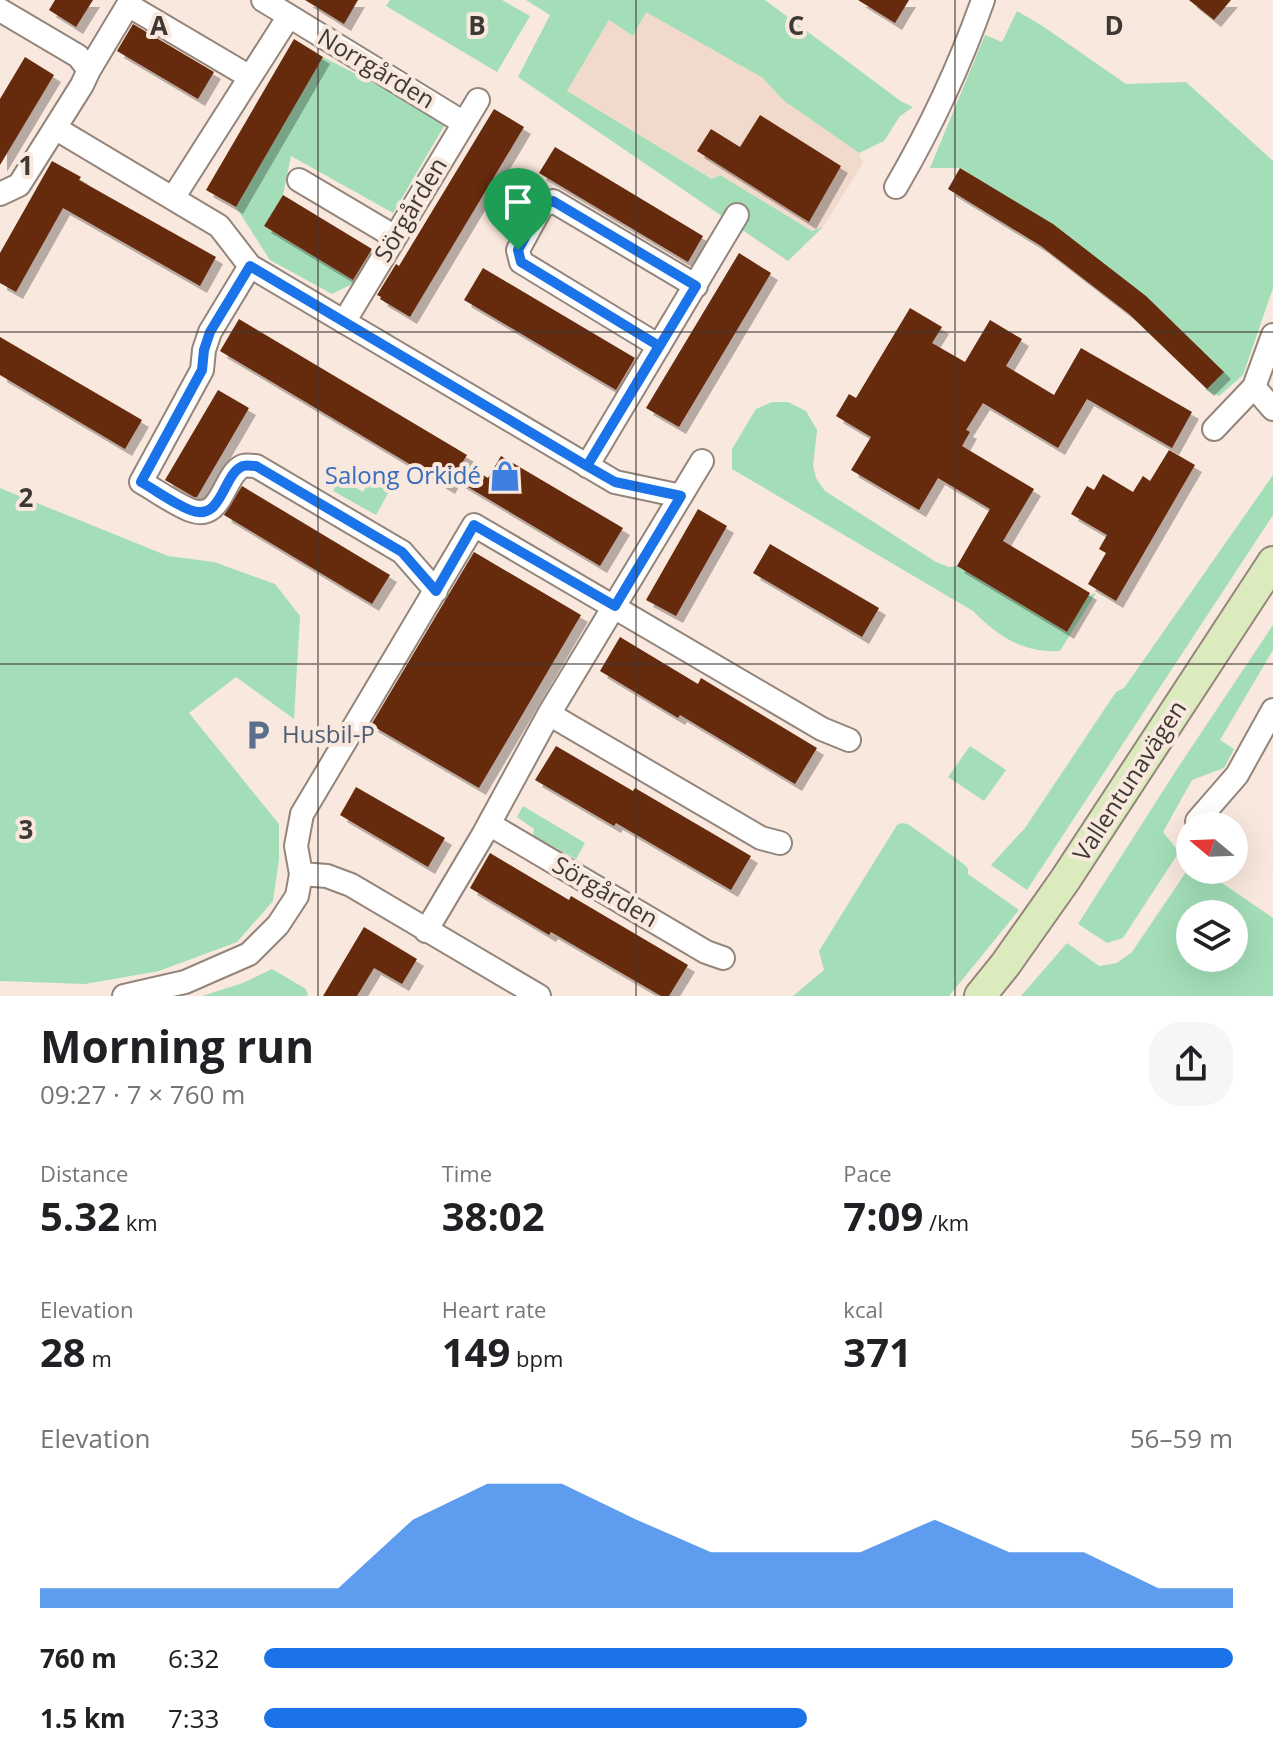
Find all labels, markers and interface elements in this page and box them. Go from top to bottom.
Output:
text: A [150,7,168,43]
text: B [468,7,486,43]
text: C [788,7,804,43]
text: D [1104,7,1124,43]
street label: Norrgården [312,20,441,116]
text: 1 [19,147,33,183]
street label: Sörgården [366,151,454,268]
pin [484,168,552,250]
icon: arrive [496,180,540,224]
place label: Salong Orkidé [325,458,481,491]
shop icon: Salong Orkidé [488,459,522,493]
text: 2 [19,479,34,515]
street label: Vallentunavägen [1064,693,1193,867]
place label: Husbil-P [282,717,375,750]
parking icon: Husbil-P [241,718,275,752]
text: 3 [19,811,33,847]
north arrow [1176,812,1248,884]
map controls [1176,812,1248,972]
street label: Sörgården [547,847,664,934]
button: layers [1176,900,1248,972]
text: Morning run [40,1016,314,1076]
button: share [1149,1022,1233,1106]
text: 09:27 · 7 × 760 m [40,1076,245,1112]
text: Distance [40,1158,128,1188]
text: Time [442,1158,492,1188]
text: Pace [843,1158,892,1188]
text: 5.32 [40,1188,120,1243]
text: 38:02 [442,1188,545,1243]
text: 7:09 [843,1188,923,1243]
text: km [120,1207,158,1237]
text: /km [923,1207,969,1237]
text: Elevation [40,1294,133,1324]
text: Heart rate [442,1294,546,1324]
text: kcal [843,1294,883,1324]
text: 28 [40,1324,86,1379]
text: 149 [442,1324,510,1379]
text: 371 [843,1324,912,1379]
text: m [86,1343,112,1373]
text: bpm [510,1343,563,1373]
text: Elevation [40,1420,150,1456]
text: 56–59 m [1130,1420,1233,1456]
text: 760 m [40,1640,117,1676]
text: 6:32 [168,1640,219,1676]
text: 1.5 km [40,1700,126,1736]
text: 7:33 [168,1700,219,1736]

